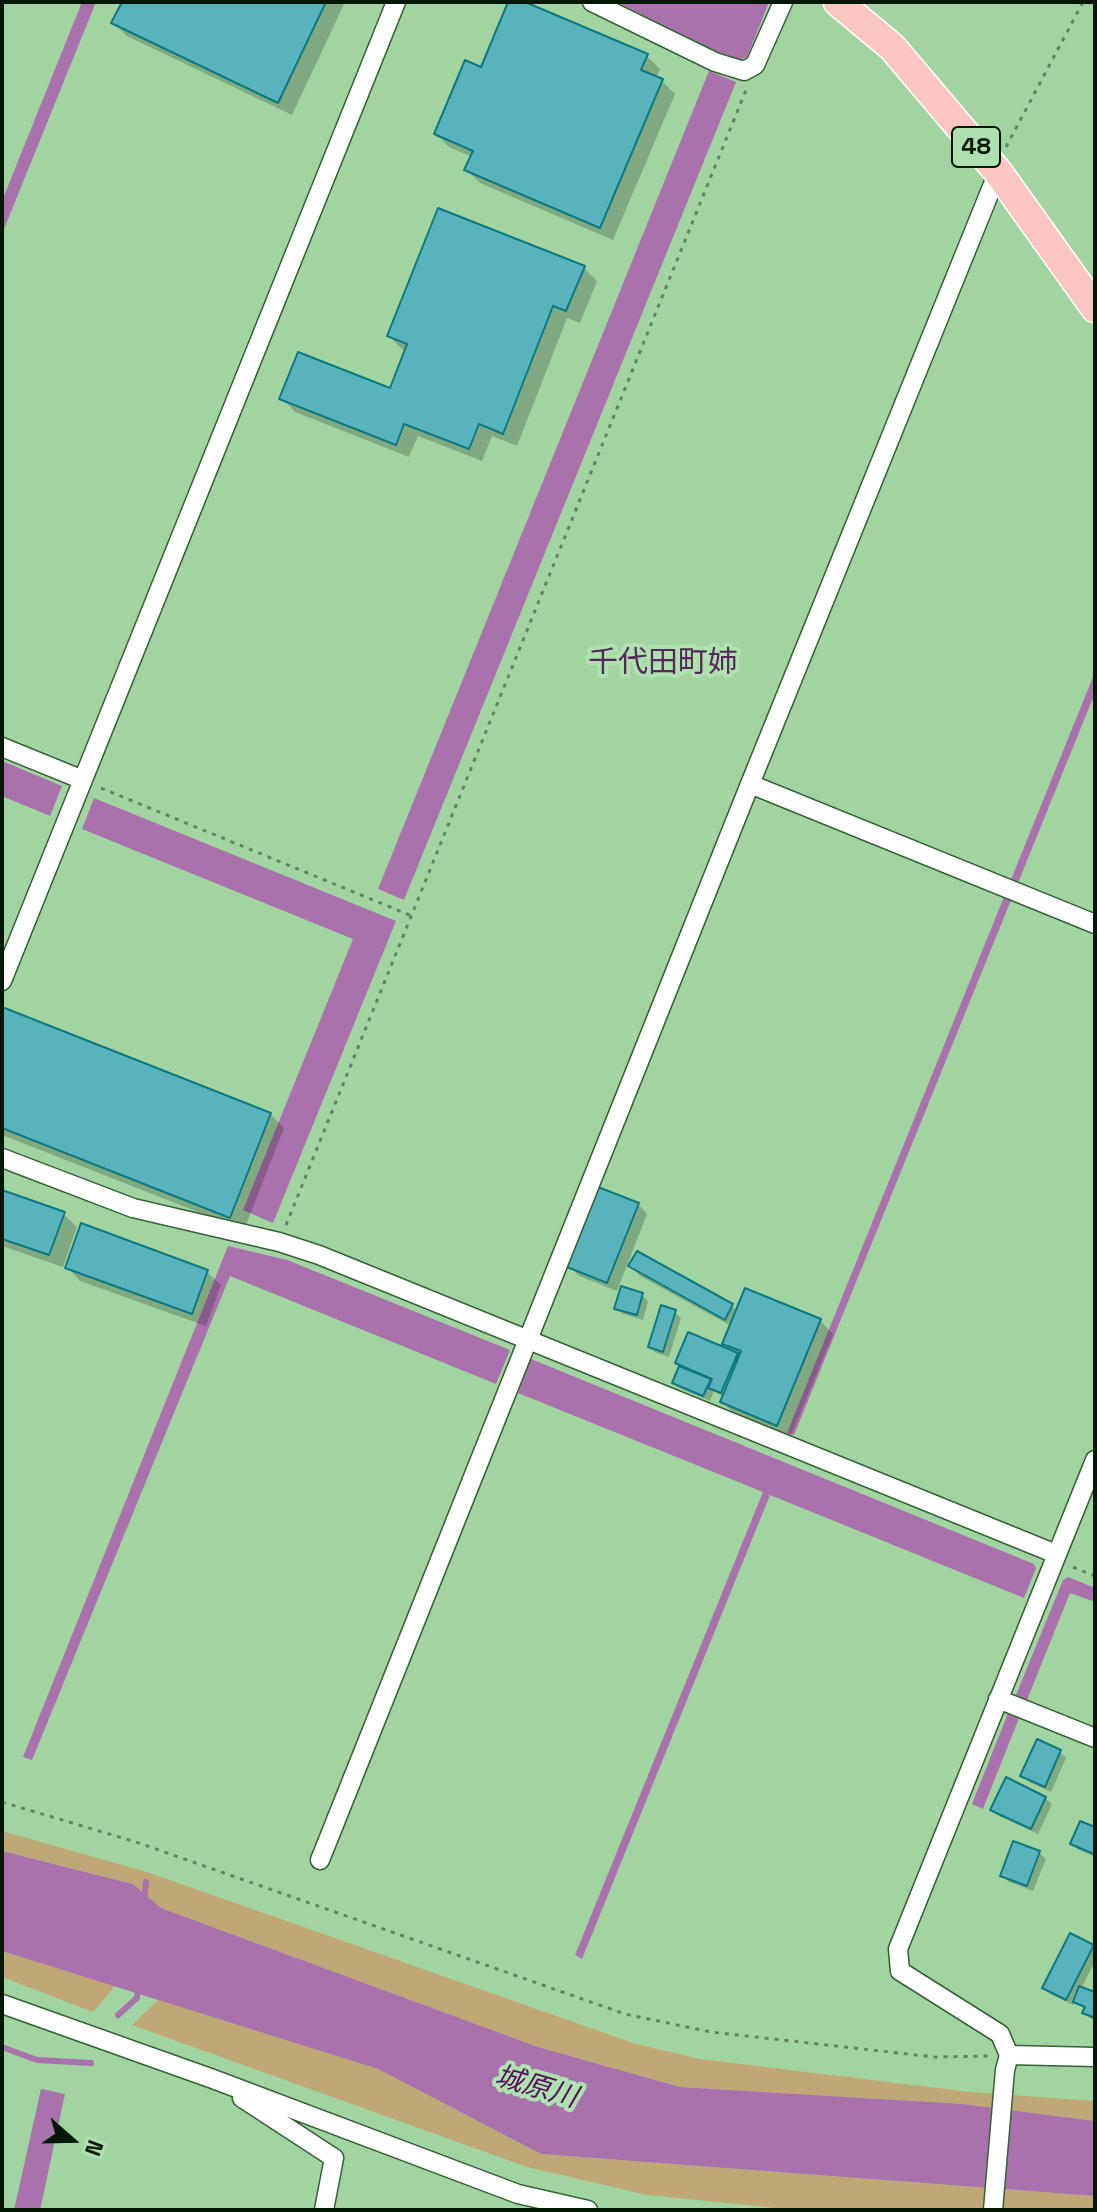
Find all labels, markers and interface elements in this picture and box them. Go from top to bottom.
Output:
road number: 48 [952,127,1000,167]
district label: 千代田町姉 [588,646,738,682]
water label: 城原川 [491,2060,581,2116]
north arrow [32,2100,112,2180]
text: N [79,2136,110,2160]

